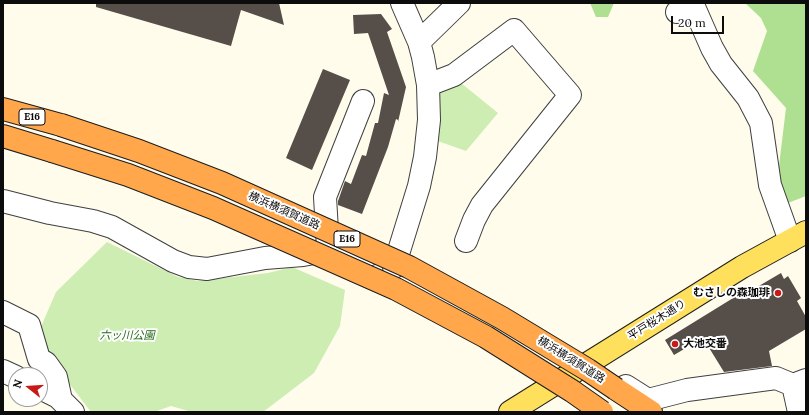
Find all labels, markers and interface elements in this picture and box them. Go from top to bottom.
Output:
scale bar [673,8,726,34]
text: 20 m [678,15,706,30]
road number: E16 [19,109,45,125]
street label: 横浜横須賀道路 [246,189,322,233]
road number: E16 [334,231,360,247]
place label: むさしの森珈琲 [693,286,770,300]
marker: むさしの森珈琲 [773,288,783,298]
street label: 平戸桜木通り [626,297,688,343]
park label: 六ッ川公園 [100,329,154,343]
street label: 横浜横須賀道路 [535,334,607,386]
place label: 大池交番 [683,337,727,351]
marker: 大池交番 [670,339,680,349]
north arrow [8,367,48,407]
text: N [10,378,25,390]

